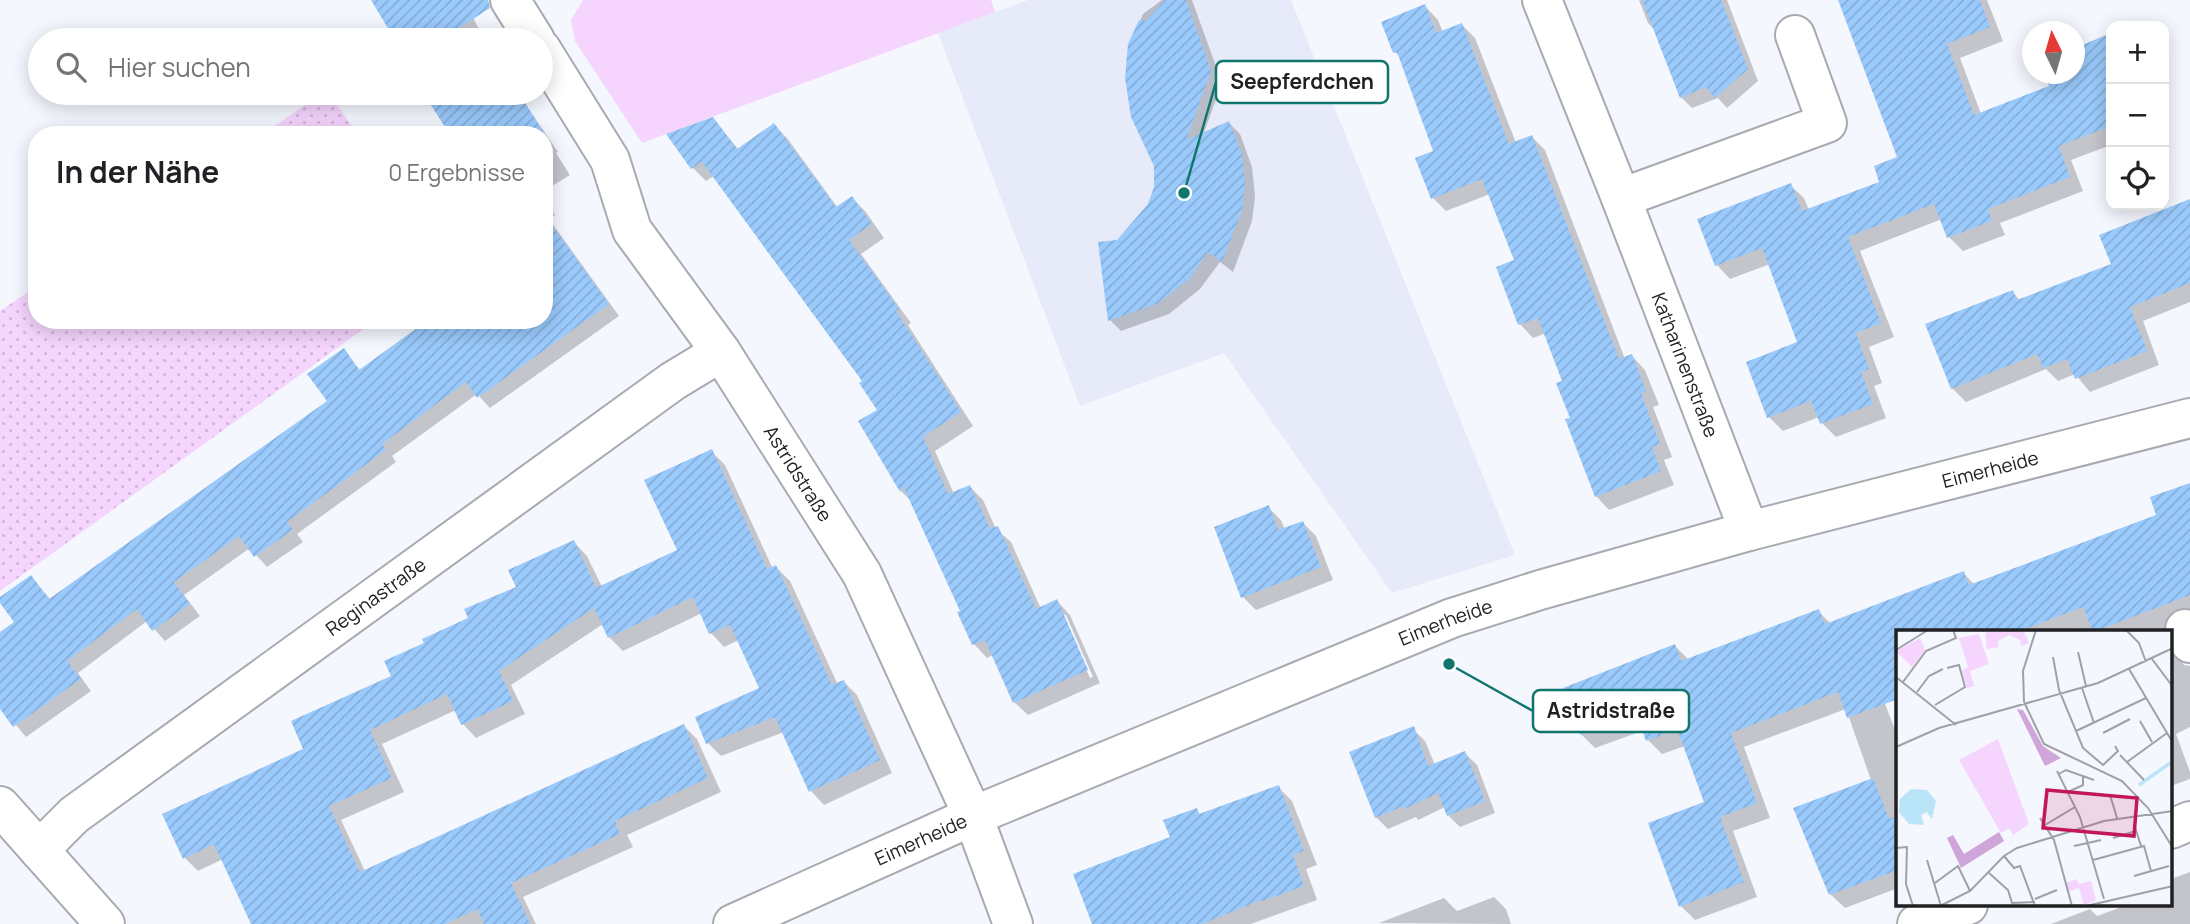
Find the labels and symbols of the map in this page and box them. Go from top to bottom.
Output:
north arrow [2022,21,2085,84]
callout: Seepferdchen [1216,61,1388,103]
text: Seepferdchen [1230,67,1374,95]
street label: Katharinenstraße [1646,289,1725,441]
street label: Astridstraße [758,420,838,527]
street label: Eimerheide [1939,444,2041,494]
street label: Reginastraße [320,551,431,642]
street label: Eimerheide [1395,593,1496,652]
inset map [1896,630,2172,906]
callout: Astridstraße [1533,690,1689,732]
text: Astridstraße [1547,696,1675,724]
street label: Eimerheide [871,807,971,872]

